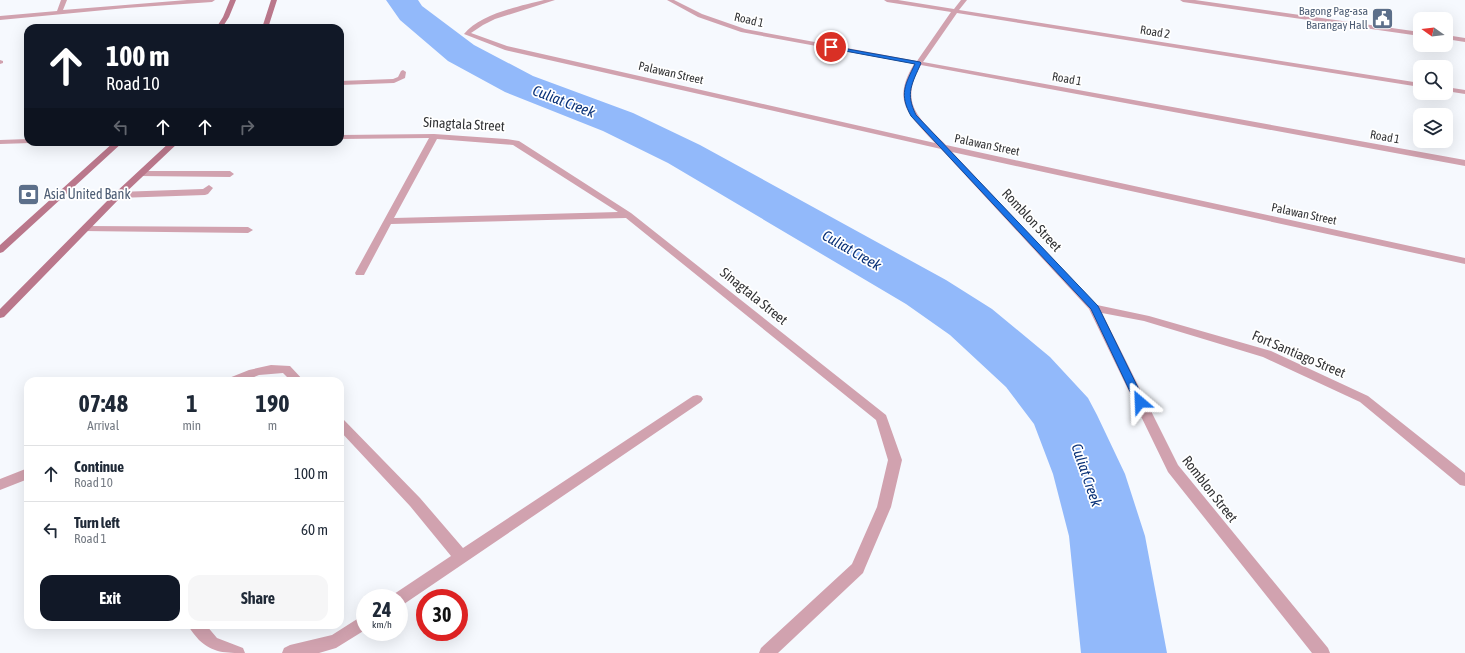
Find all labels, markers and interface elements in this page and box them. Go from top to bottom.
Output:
place label: Bagong Pag-asa Barangay Hall [1299,4,1369,32]
public building icon: Bagong Pag-asa Barangay Hall [1370,5,1396,31]
street label: Road 1 [733,10,766,30]
north arrow [1413,12,1453,52]
map controls [1413,12,1453,148]
street label: Road 2 [1139,23,1171,41]
pin [814,30,848,64]
icon: arrive [820,36,842,58]
icon: ahead [40,40,92,92]
text: 100 m [106,40,169,72]
street label: Palawan Street [637,59,705,87]
button: search [1413,60,1453,100]
street label: Road 1 [1051,69,1083,89]
text: Road 10 [106,73,160,94]
water label: Culiat Creek [530,81,598,121]
button: layers [1413,108,1453,148]
street label: Sinagtala Street [423,114,505,134]
icon: left [110,116,132,138]
icon: ahead [152,116,174,138]
icon: ahead [194,116,216,138]
icon: right [236,116,258,138]
street label: Road 1 [1369,127,1401,147]
street label: Palawan Street [953,131,1021,159]
bank icon: Asia United Bank [16,181,42,207]
street label: Romblon Street [999,185,1065,255]
place label: Asia United Bank [44,186,131,202]
street label: Palawan Street [1270,200,1338,228]
water label: Culiat Creek [819,226,885,274]
street label: Sinagtala Street [717,264,791,328]
street label: Fort Santiago Street [1250,327,1348,381]
position arrow [1119,381,1161,423]
text: 07:48 [79,390,128,417]
text: 1 [186,390,197,417]
text: 190 [256,390,289,417]
text: Arrival [87,418,119,433]
text: min [182,418,201,433]
text: m [268,418,277,433]
water label: Culiat Creek [1068,441,1106,509]
street label: Romblon Street [1179,453,1241,525]
text: Continue [74,458,124,475]
icon: ahead [40,463,62,485]
text: 100 m [294,465,328,482]
text: Road 10 [74,475,113,490]
text: Turn left [74,514,120,531]
icon: left [40,519,62,541]
text: 60 m [301,521,328,538]
text: Road 1 [74,531,107,546]
button: Exit [40,575,180,621]
button: Share [188,575,328,621]
speed limit sign: 30 [416,589,468,641]
text: 24 [373,598,391,621]
text: km/h [372,619,392,630]

